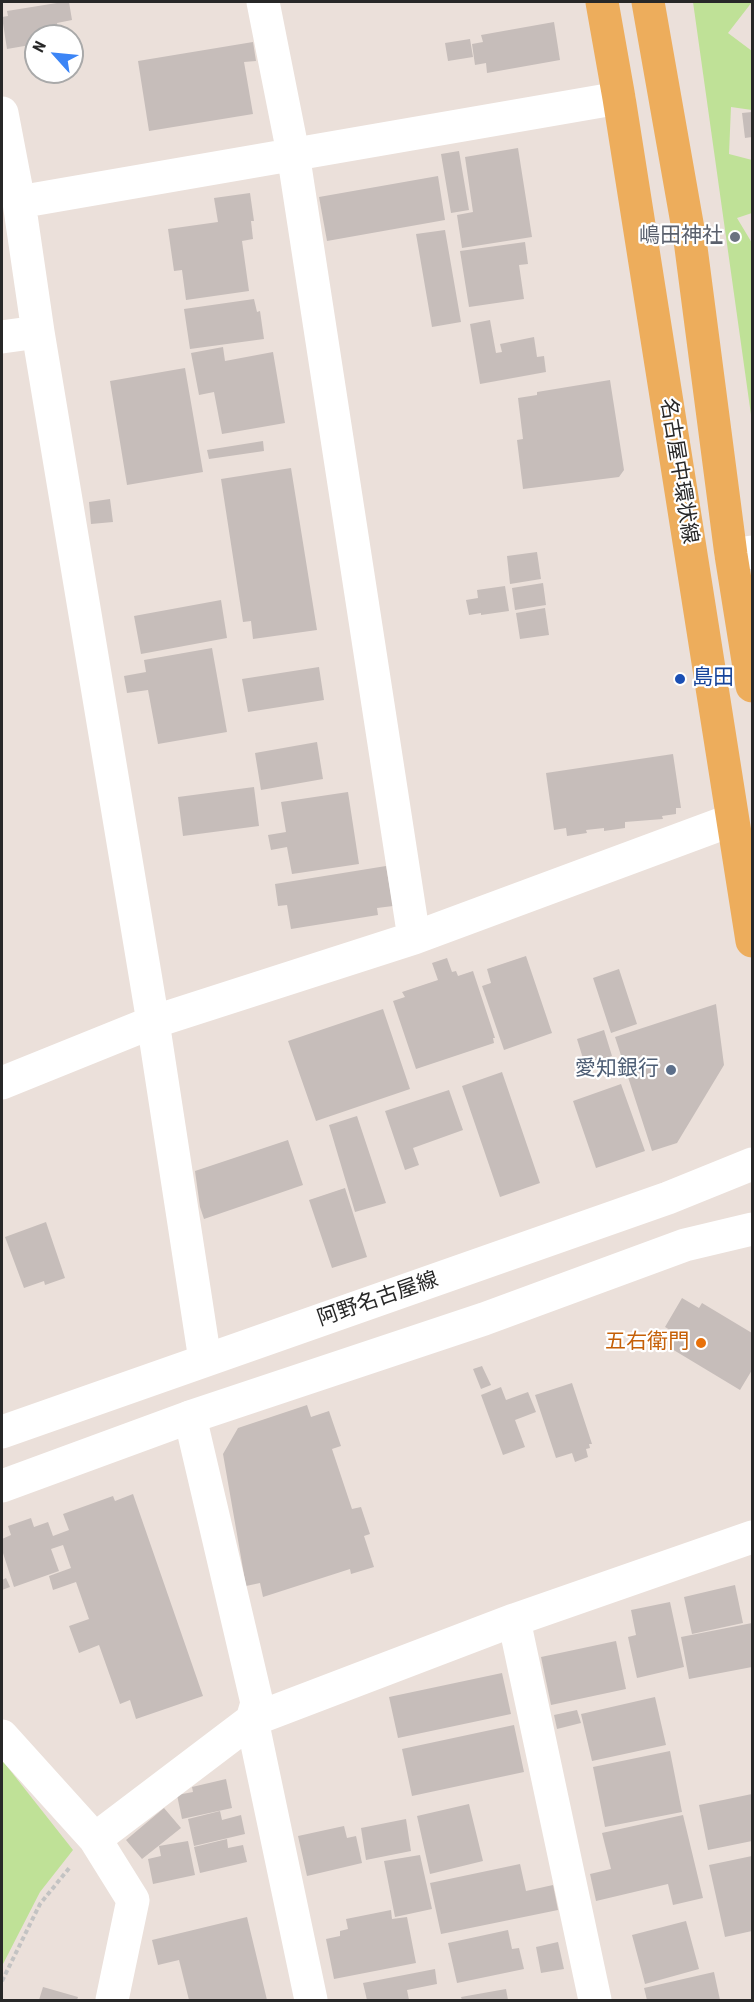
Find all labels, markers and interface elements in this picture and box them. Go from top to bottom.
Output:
north arrow [24,24,84,84]
text: N [29,38,50,55]
place label: 嶋田神社 [639,224,723,250]
marker: 嶋田神社 [728,230,742,244]
street label: 名古屋中環状線 [654,396,702,546]
place label: 島田 [692,666,734,692]
marker: 島田 [673,672,687,686]
place label: 愛知銀行 [575,1057,659,1083]
marker: 愛知銀行 [664,1063,678,1077]
street label: 阿野名古屋線 [314,1268,442,1332]
place label: 五右衛門 [605,1330,689,1356]
marker: 五右衛門 [694,1336,708,1350]

